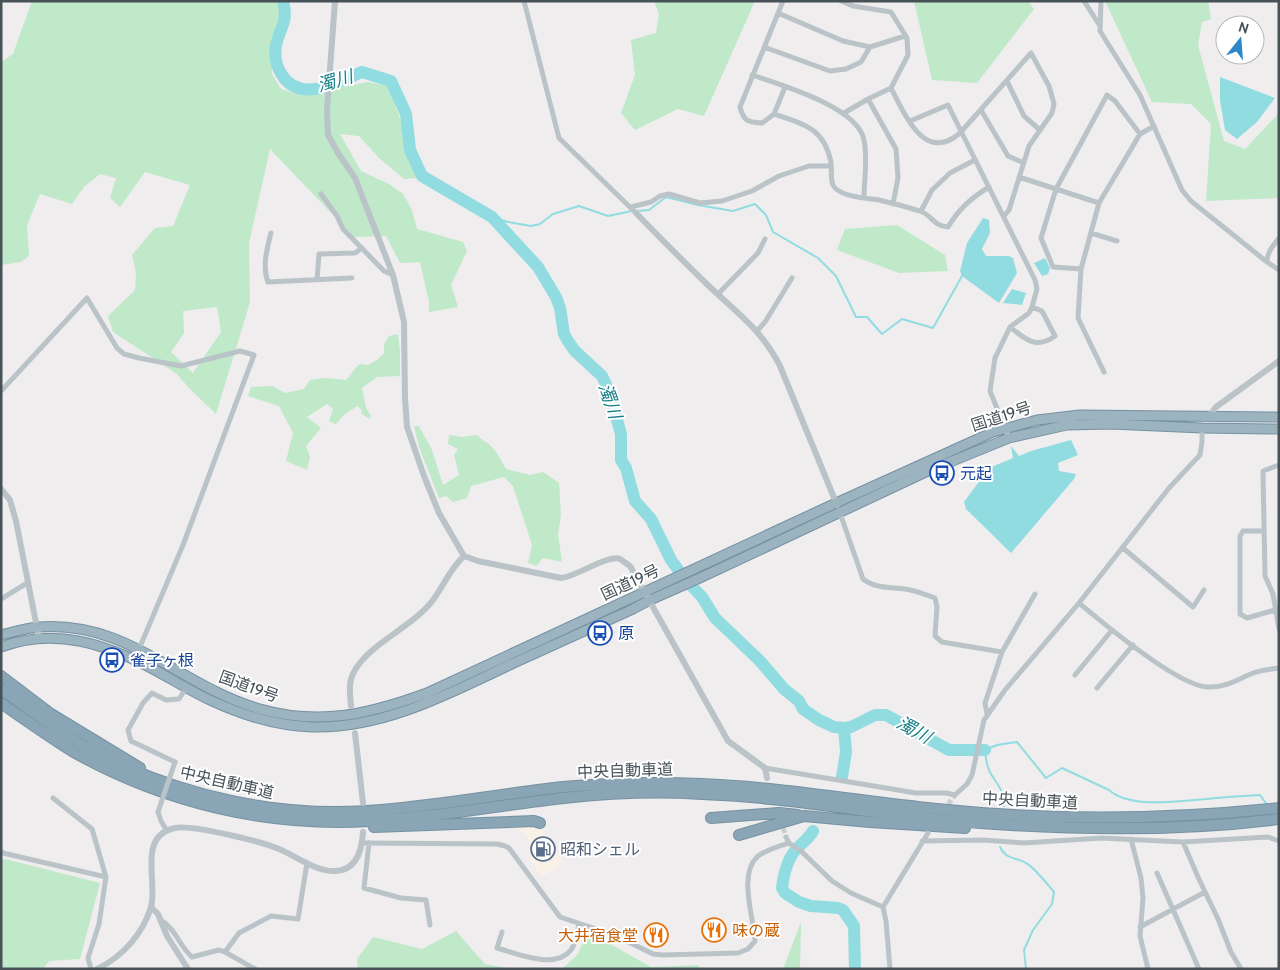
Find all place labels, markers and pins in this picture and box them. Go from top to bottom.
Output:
bus stop icon: 元起 [929,460,955,486]
place label: 元起 [960,464,992,483]
bus stop icon: 原 [587,620,613,646]
place label: 原 [618,624,634,643]
bus stop icon: 雀子ヶ根 [99,647,125,673]
place label: 雀子ヶ根 [130,651,194,670]
fuel station icon: 昭和シェル [530,836,556,862]
place label: 昭和シェル [560,840,640,859]
restaurant icon: 味の蔵 [701,917,727,943]
place label: 味の蔵 [732,921,780,940]
restaurant icon: 大井宿食堂 [643,922,669,948]
place label: 大井宿食堂 [558,926,638,945]

